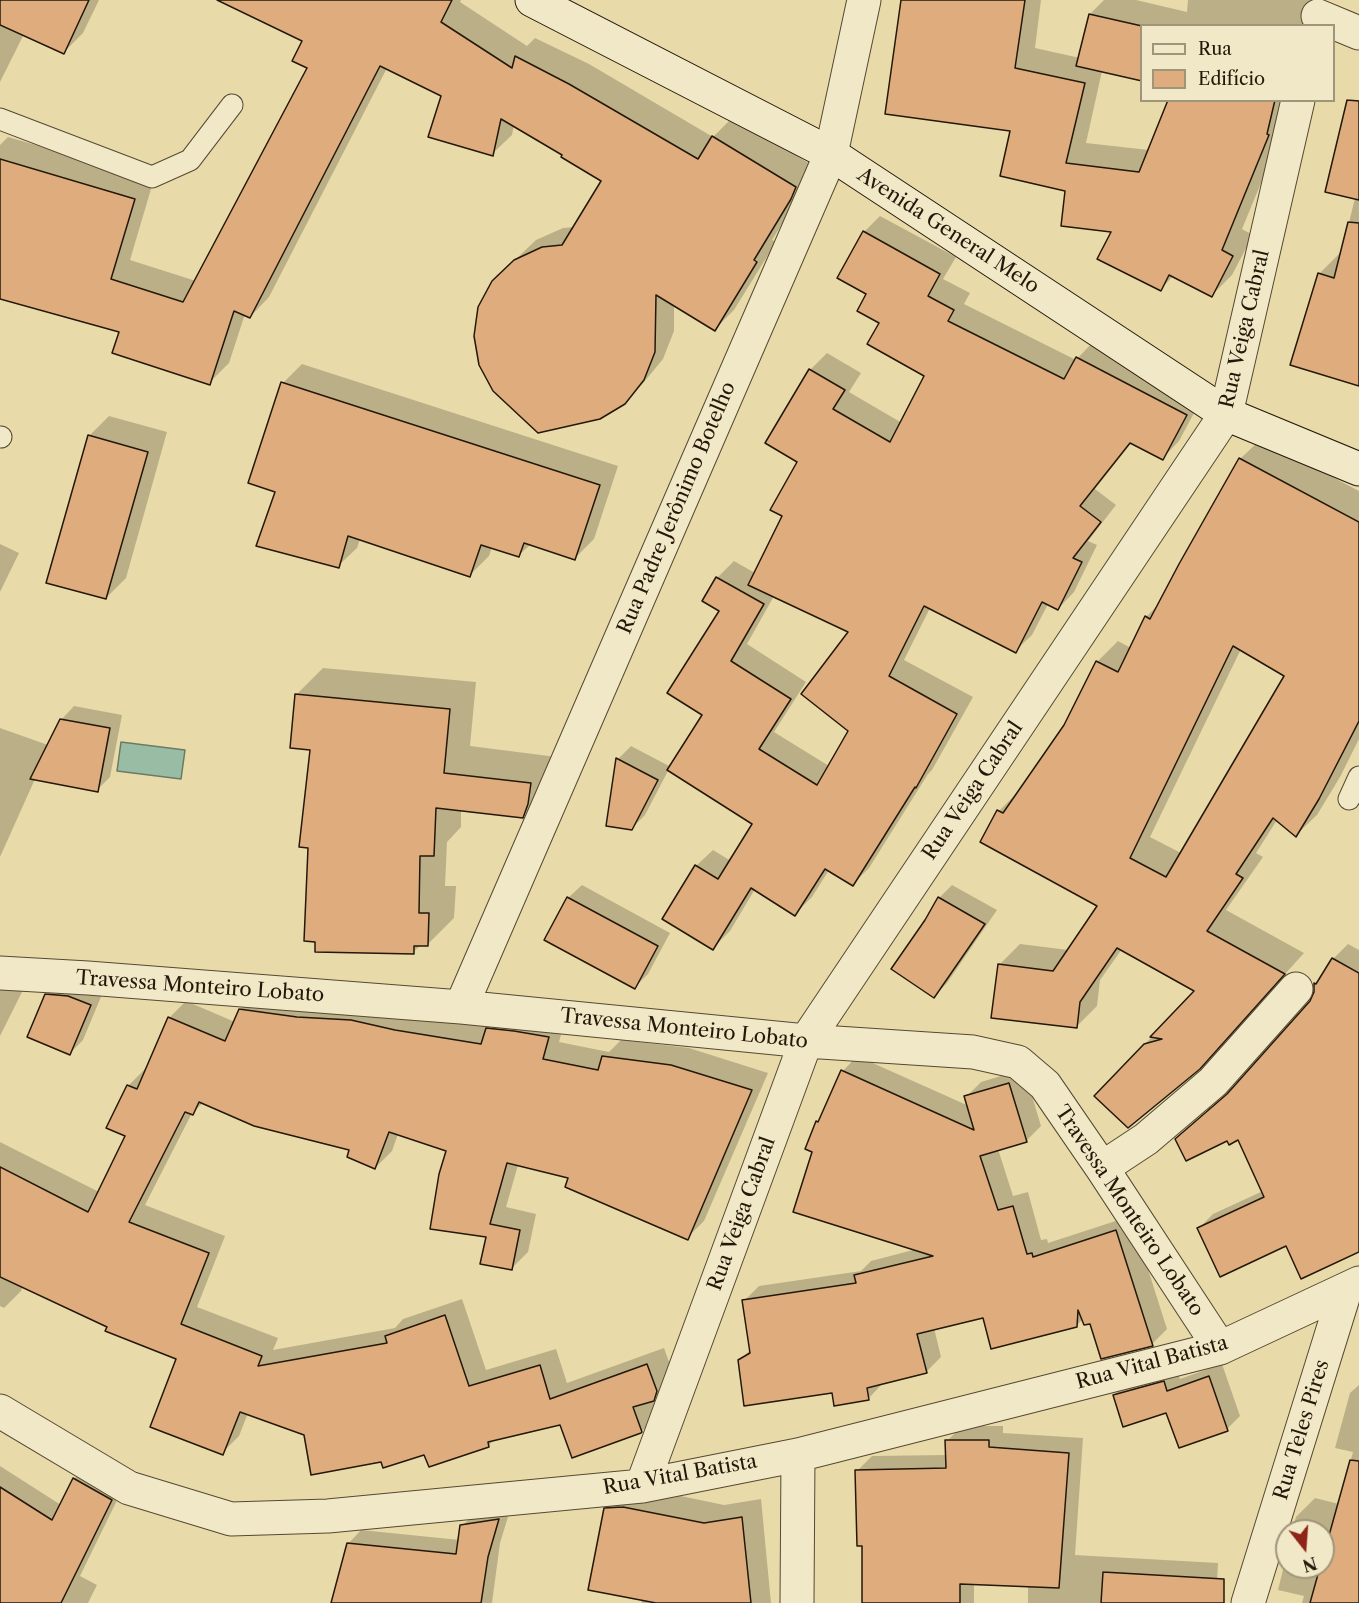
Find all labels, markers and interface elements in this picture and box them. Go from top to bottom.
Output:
legend [1140,24,1335,102]
text: Rua [1198,38,1232,60]
text: Edifício [1198,68,1265,90]
street label: Avenida General Melo [853,163,1043,299]
street label: Rua Veiga Cabral [1215,247,1275,411]
street label: Rua Padre Jerônimo Botelho [613,378,741,638]
street label: Rua Veiga Cabral [918,717,1028,865]
street label: Travessa Monteiro Lobato [75,966,325,1008]
street label: Travessa Monteiro Lobato [559,1004,809,1054]
street label: Travessa Monteiro Lobato [1049,1101,1209,1321]
street label: Rua Veiga Cabral [703,1134,781,1294]
street label: Rua Vital Batista [1073,1331,1231,1395]
street label: Rua Teles Pires [1269,1357,1335,1503]
street label: Rua Vital Batista [601,1450,759,1500]
north arrow [1275,1519,1335,1579]
text: N [1300,1553,1319,1576]

